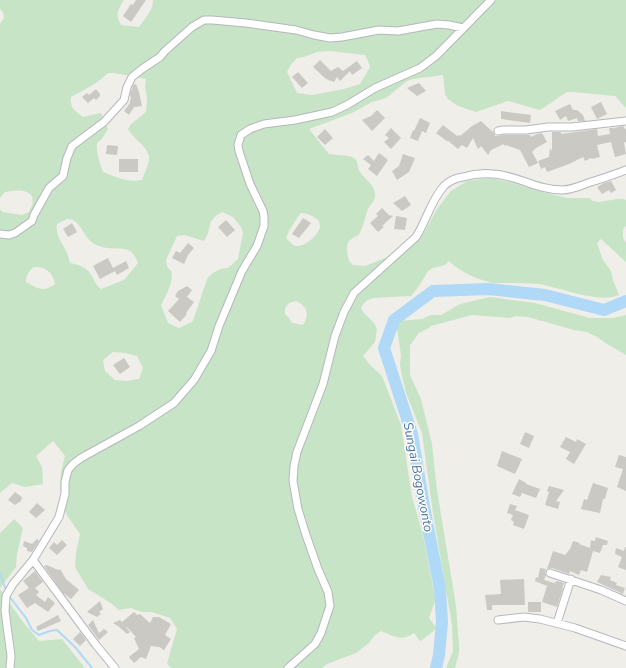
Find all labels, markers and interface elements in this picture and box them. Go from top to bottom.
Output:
water label: Sungai Bogowonto [399,421,437,533]

